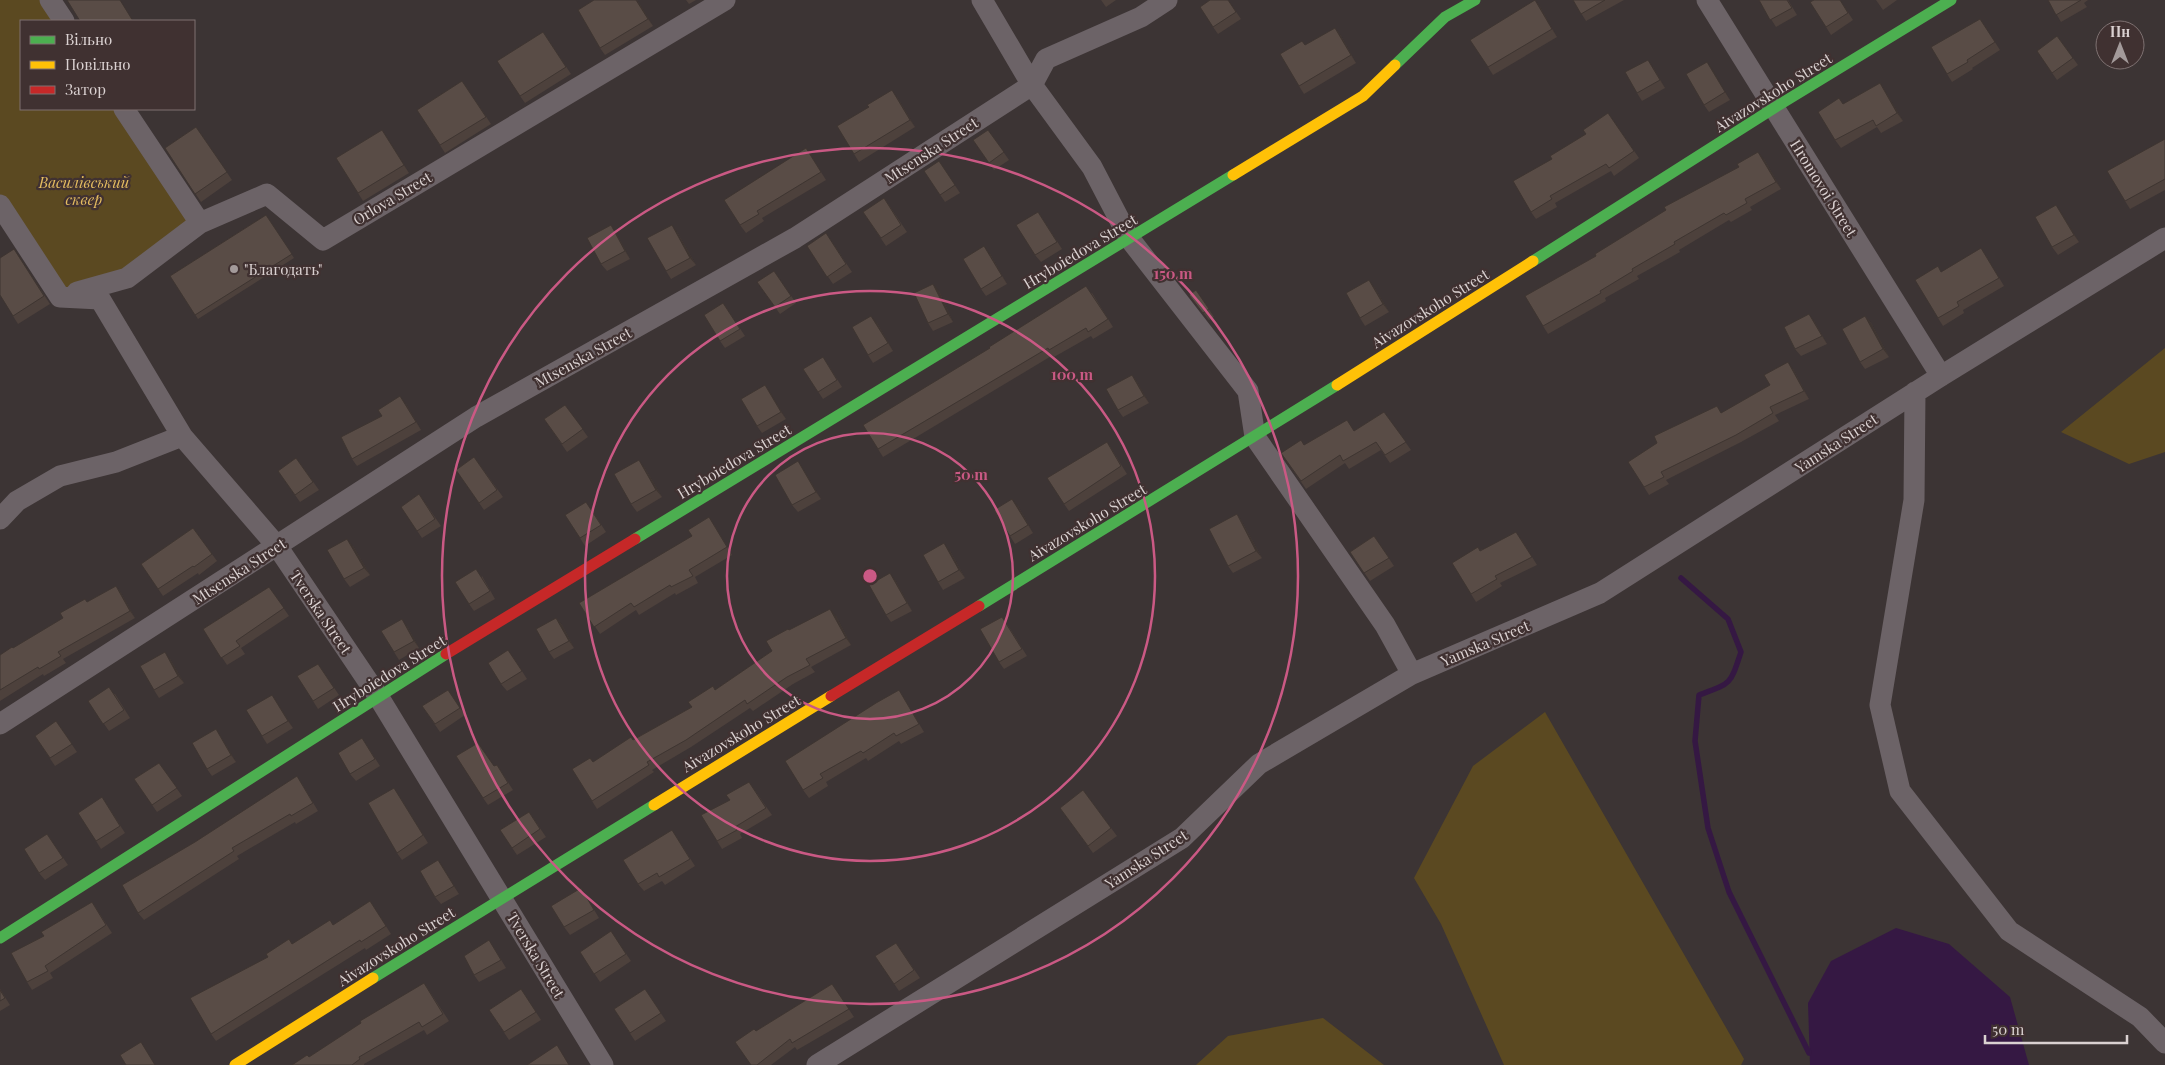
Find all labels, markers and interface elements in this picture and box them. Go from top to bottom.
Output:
legend [20,20,195,110]
north arrow [2095,20,2145,70]
text: Пн [2110,22,2130,41]
text: Вільно [65,29,112,49]
street label: Aivazovskoho Street [1710,47,1836,137]
text: Повільно [65,54,131,74]
text: Затор [65,79,106,99]
street label: Mtsenska Street [880,112,982,188]
street label: Hromovoi Street [1786,136,1862,241]
street label: Orlova Street [349,166,436,229]
park label: Василівський сквер [38,172,130,209]
street label: Hryboiedova Street [1019,209,1141,293]
place label: "Благодать" [244,259,323,279]
marker: "Благодать" [228,263,240,275]
text: 150 m [1153,263,1193,283]
street label: Aivazovskoho Street [1367,263,1493,353]
street label: Mtsenska Street [531,322,636,392]
text: 100 m [1051,364,1094,384]
street label: Yamska Street [1790,408,1882,478]
street label: Hryboiedova Street [673,419,795,503]
text: 50 m [954,464,988,484]
street label: Aivazovskoho Street [1023,478,1150,566]
street label: Mtsenska Street [188,533,290,609]
street label: Tverska Street [286,566,357,658]
centre of rings [861,567,879,585]
street label: Yamska Street [1437,615,1533,671]
street label: Hryboiedova Street [329,630,450,716]
street label: Aivazovskoho Street [677,689,804,777]
street label: Yamska Street [1100,824,1192,894]
street label: Aivazovskoho Street [333,901,459,991]
street label: Tverska Street [502,908,570,1002]
scale bar [1985,1012,2128,1044]
text: 50 m [1992,1019,2025,1039]

